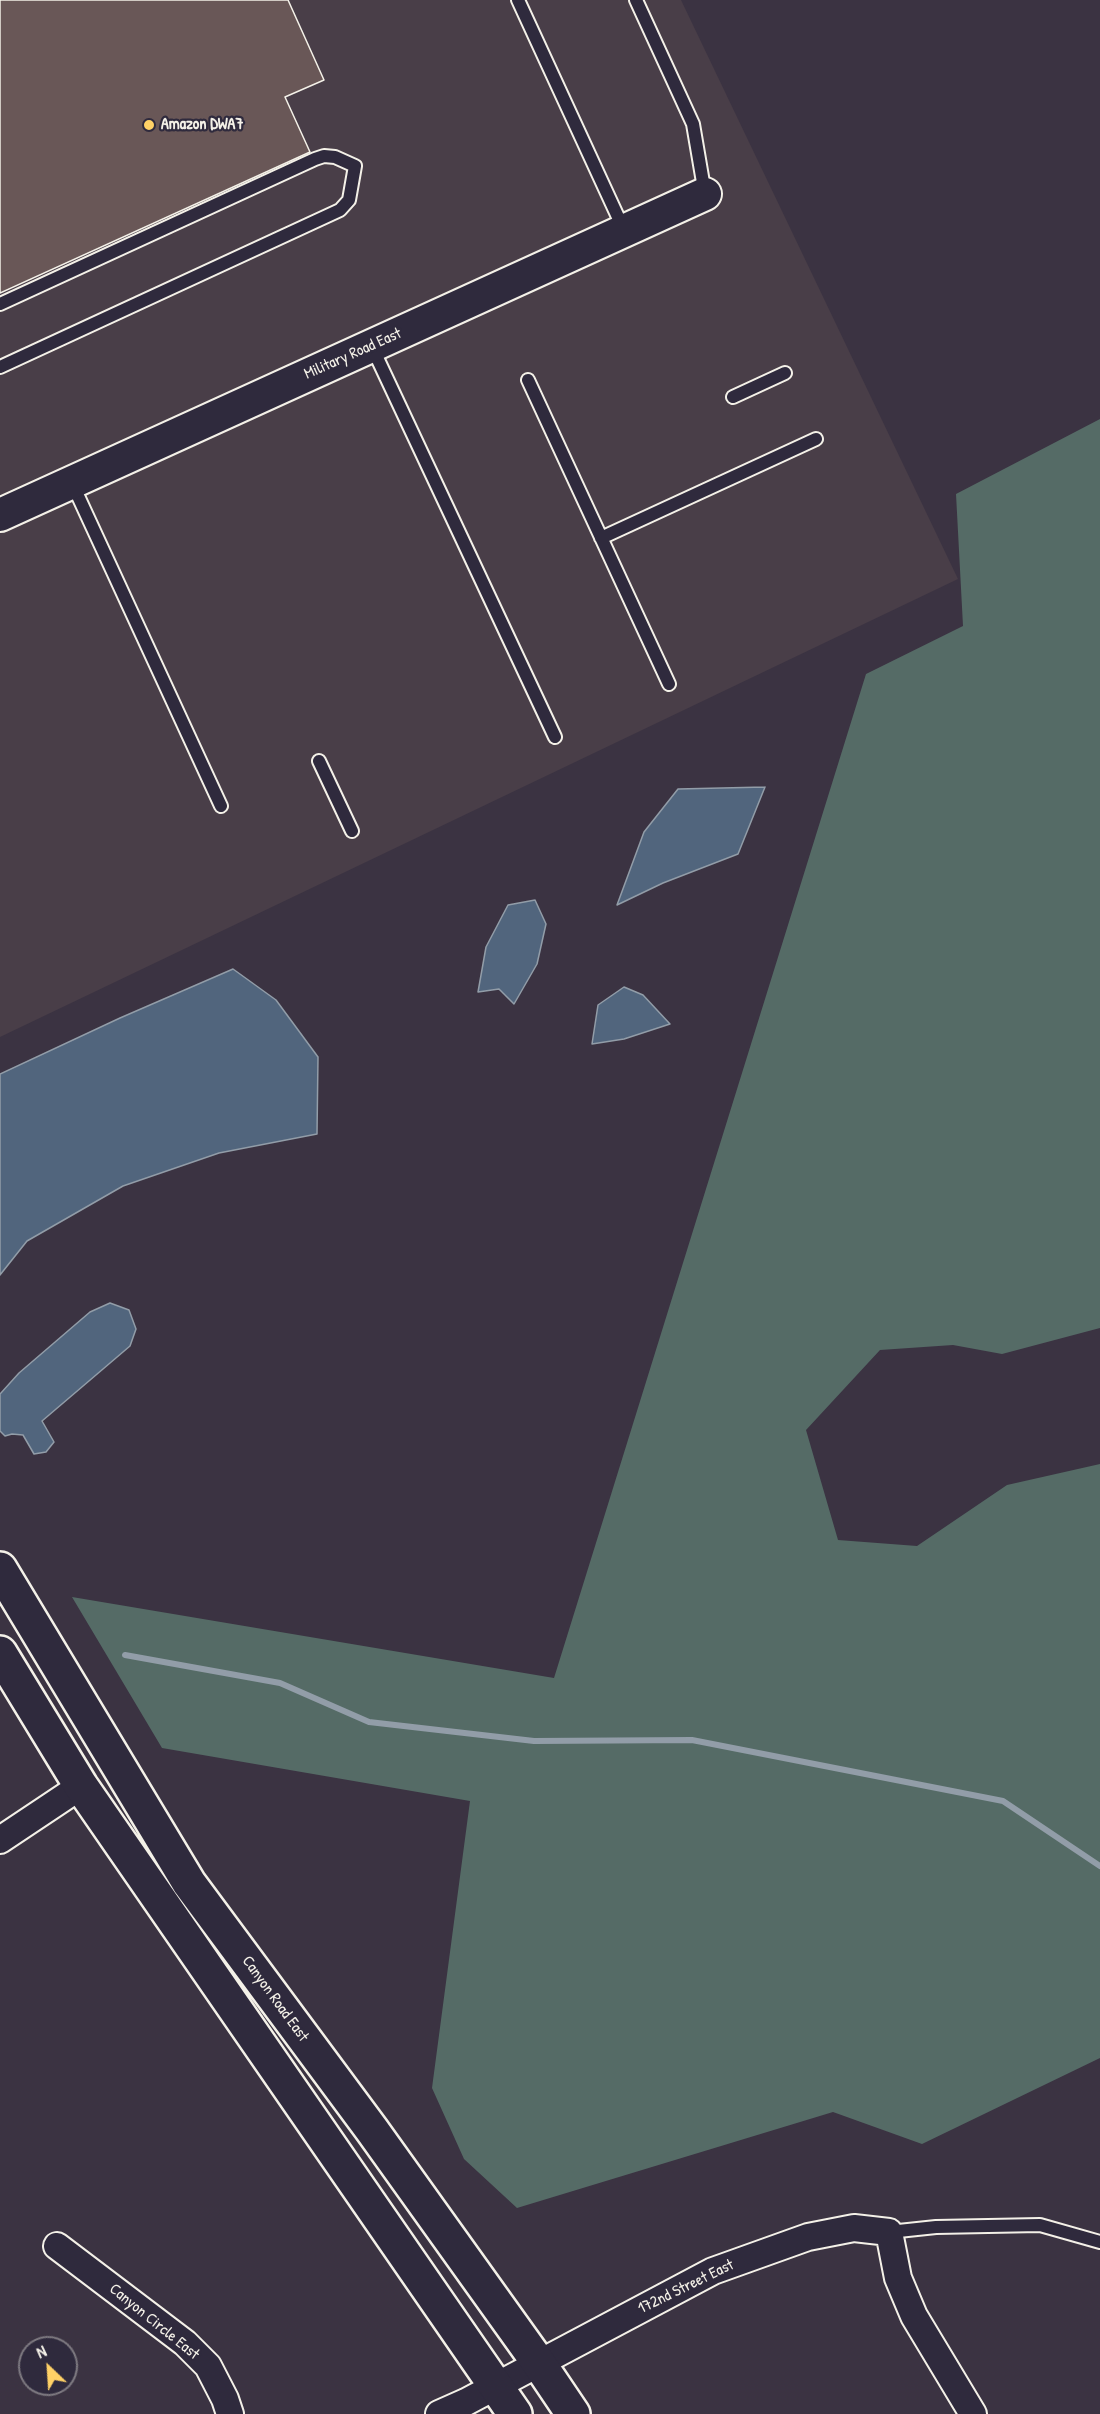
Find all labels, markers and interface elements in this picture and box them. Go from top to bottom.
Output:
place label: Amazon DWA7 [161,115,243,135]
marker: Amazon DWA7 [142,118,156,132]
street label: Military Road East [301,324,405,384]
street label: Canyon Road East [237,1952,313,2046]
street label: 172nd Street East [635,2256,737,2318]
street label: Canyon Circle East [105,2280,203,2364]
north arrow [18,2336,78,2396]
text: N [33,2340,50,2363]

